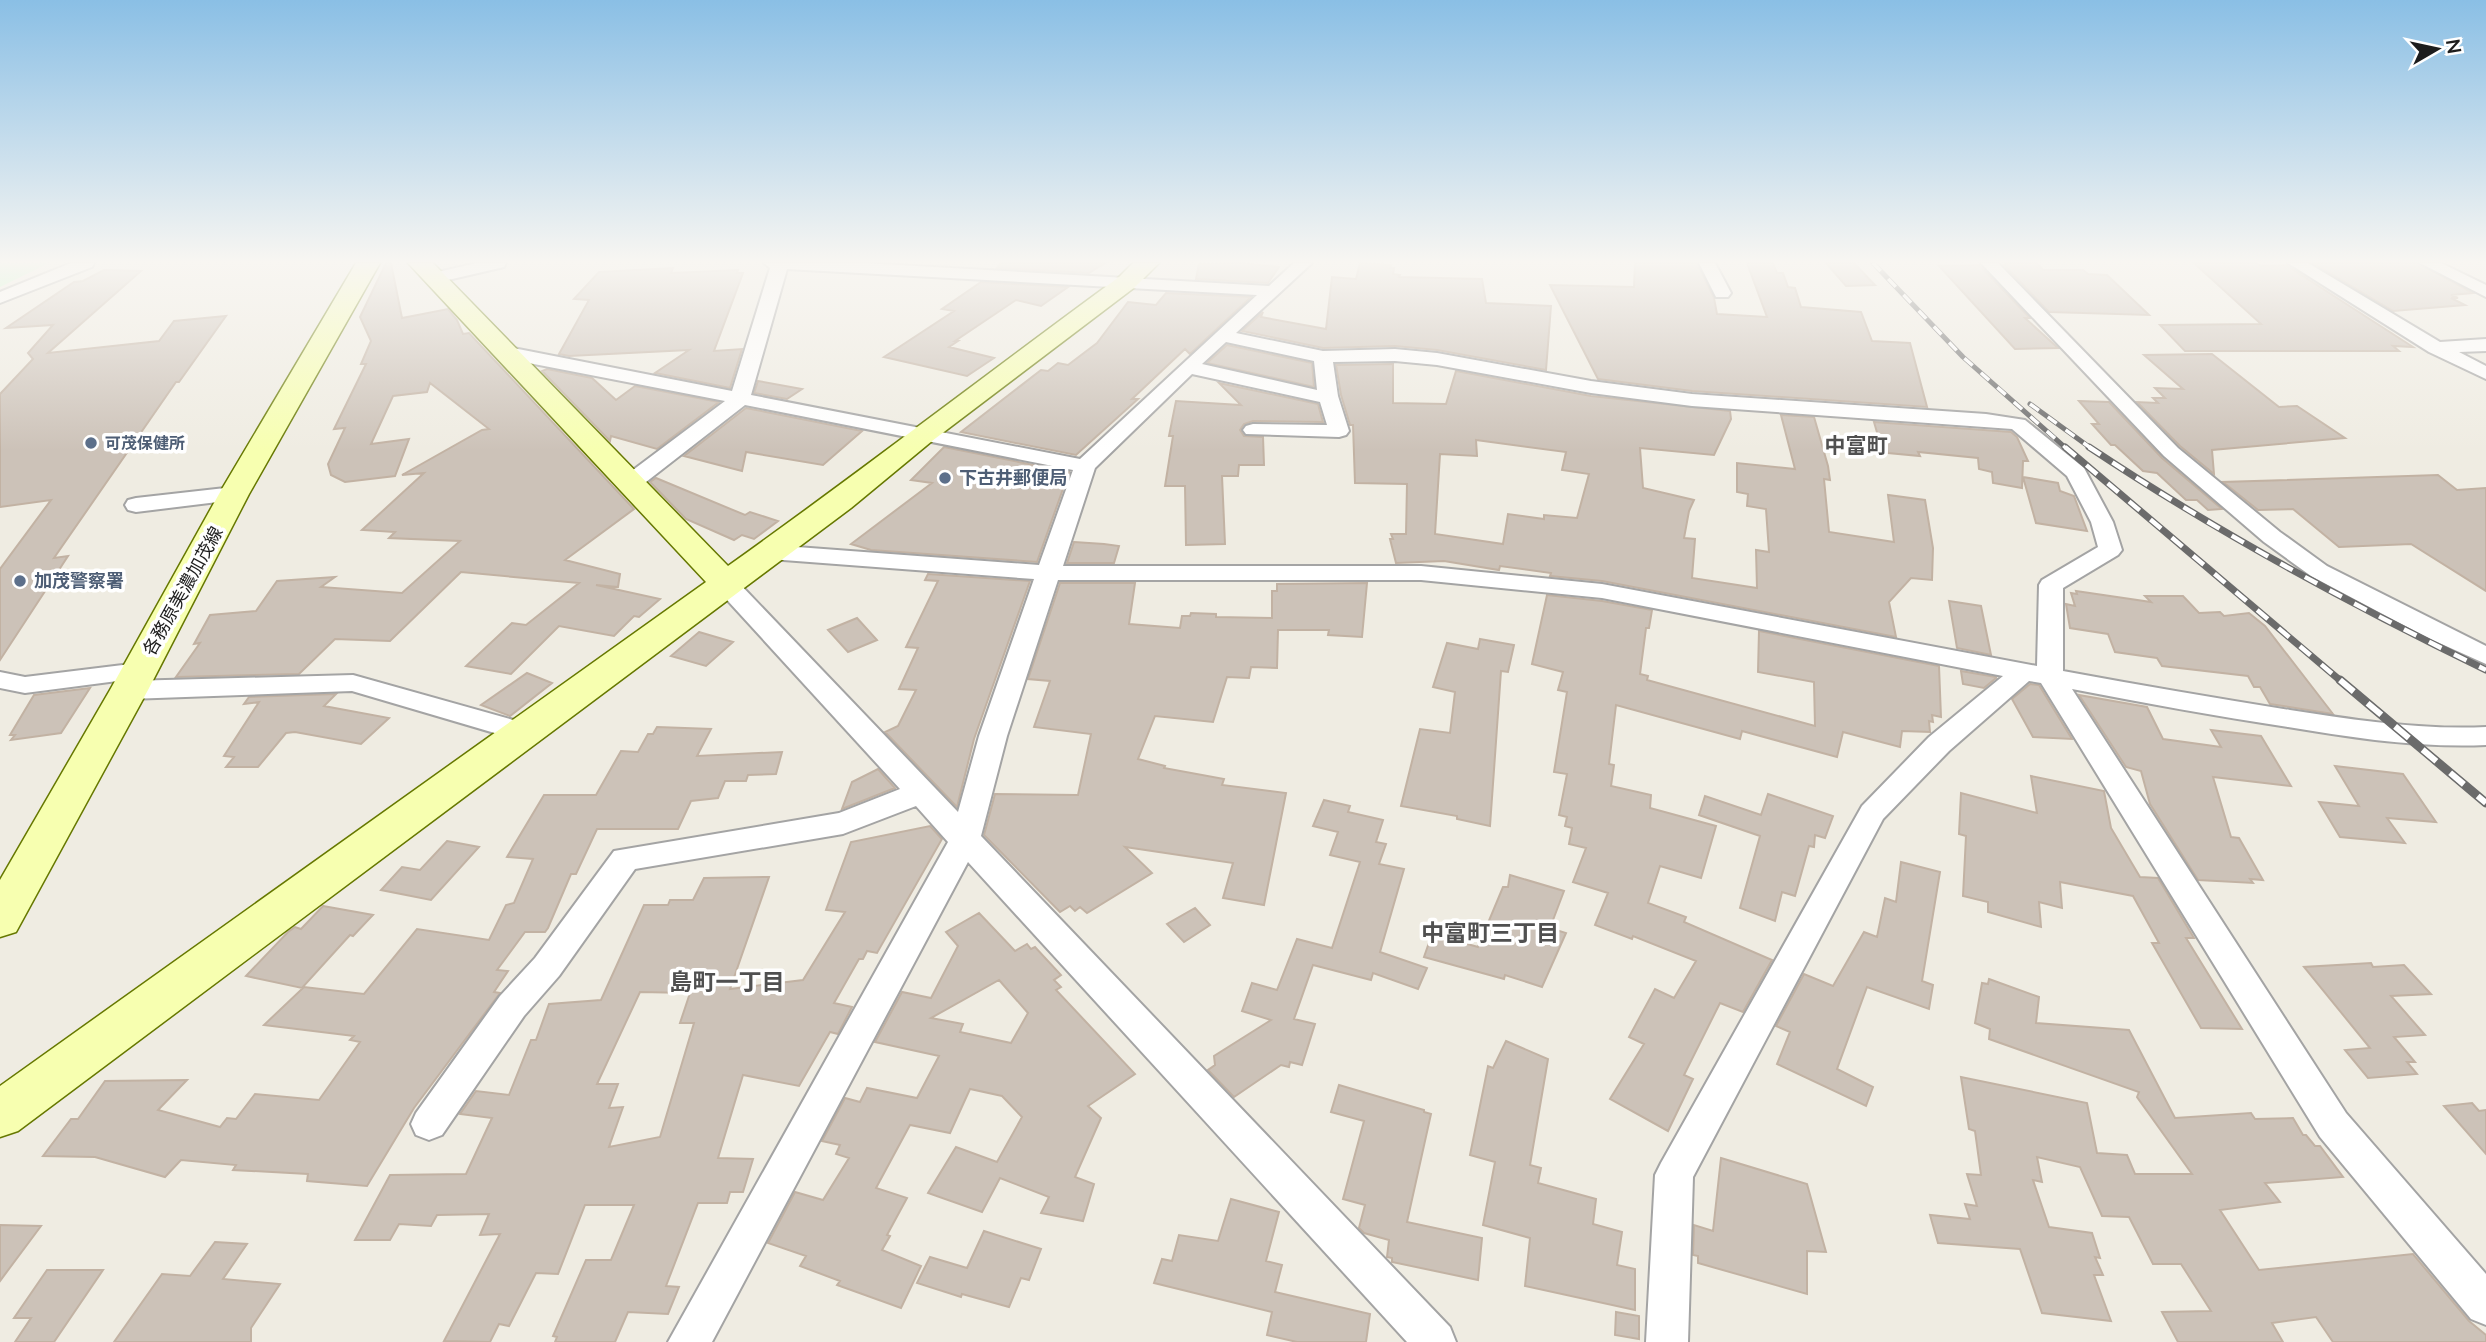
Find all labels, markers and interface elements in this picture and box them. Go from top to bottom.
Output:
north arrow [2402,14,2472,84]
text: N [2442,37,2467,55]
district label: 中富町 [1825,432,1888,457]
place label: 可茂保健所 [105,433,185,452]
marker: 可茂保健所 [83,435,99,451]
place label: 下古井郵便局 [959,466,1067,488]
marker: 下古井郵便局 [937,470,953,486]
street label: 各務原美濃加茂線 [138,522,227,659]
place label: 加茂警察署 [34,569,124,591]
marker: 加茂警察署 [12,573,28,589]
district label: 中富町三丁目 [1421,918,1559,946]
district label: 島町一丁目 [670,967,785,995]

